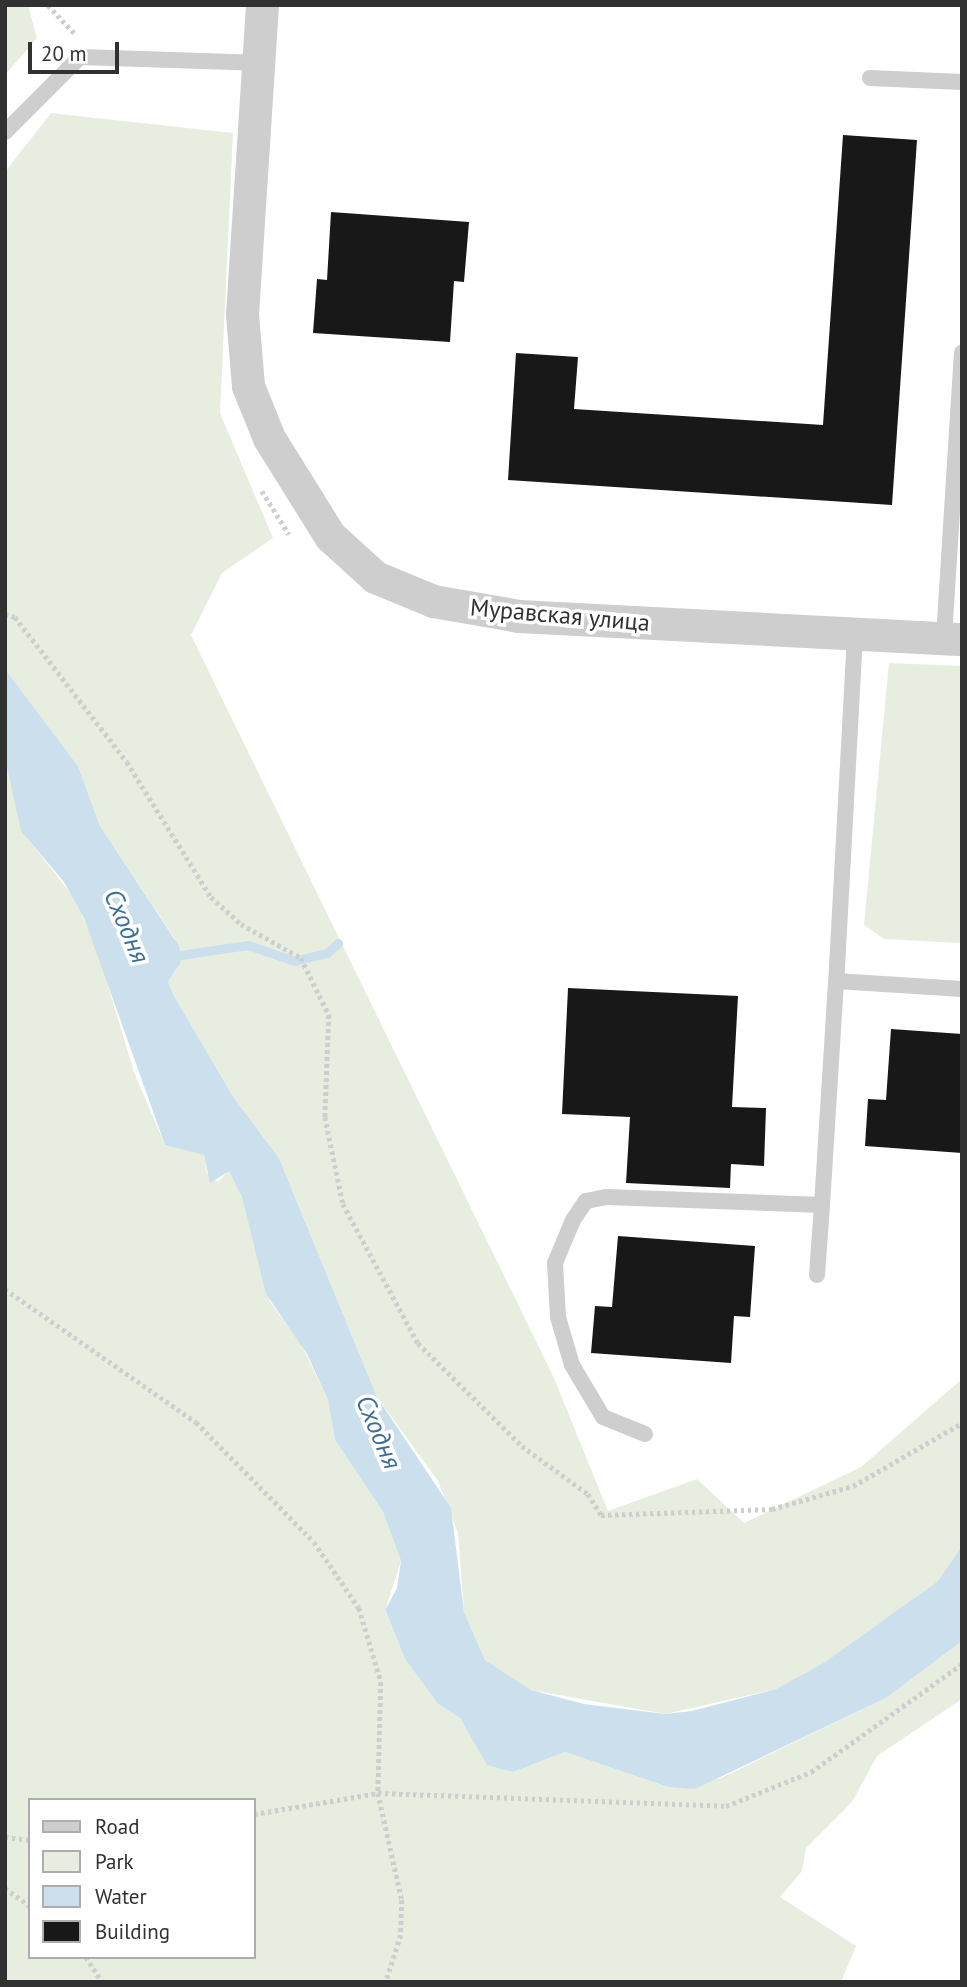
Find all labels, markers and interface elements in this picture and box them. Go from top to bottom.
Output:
scale bar [32,28,122,72]
text: 20 m [41,40,87,67]
street label: Муравская улица [469,593,651,637]
water label: Сходня [98,884,156,968]
water label: Сходня [350,1390,408,1474]
legend [28,1798,256,1959]
text: Road [95,1813,139,1840]
text: Park [95,1848,134,1875]
text: Water [95,1883,147,1910]
text: Building [95,1918,170,1945]

